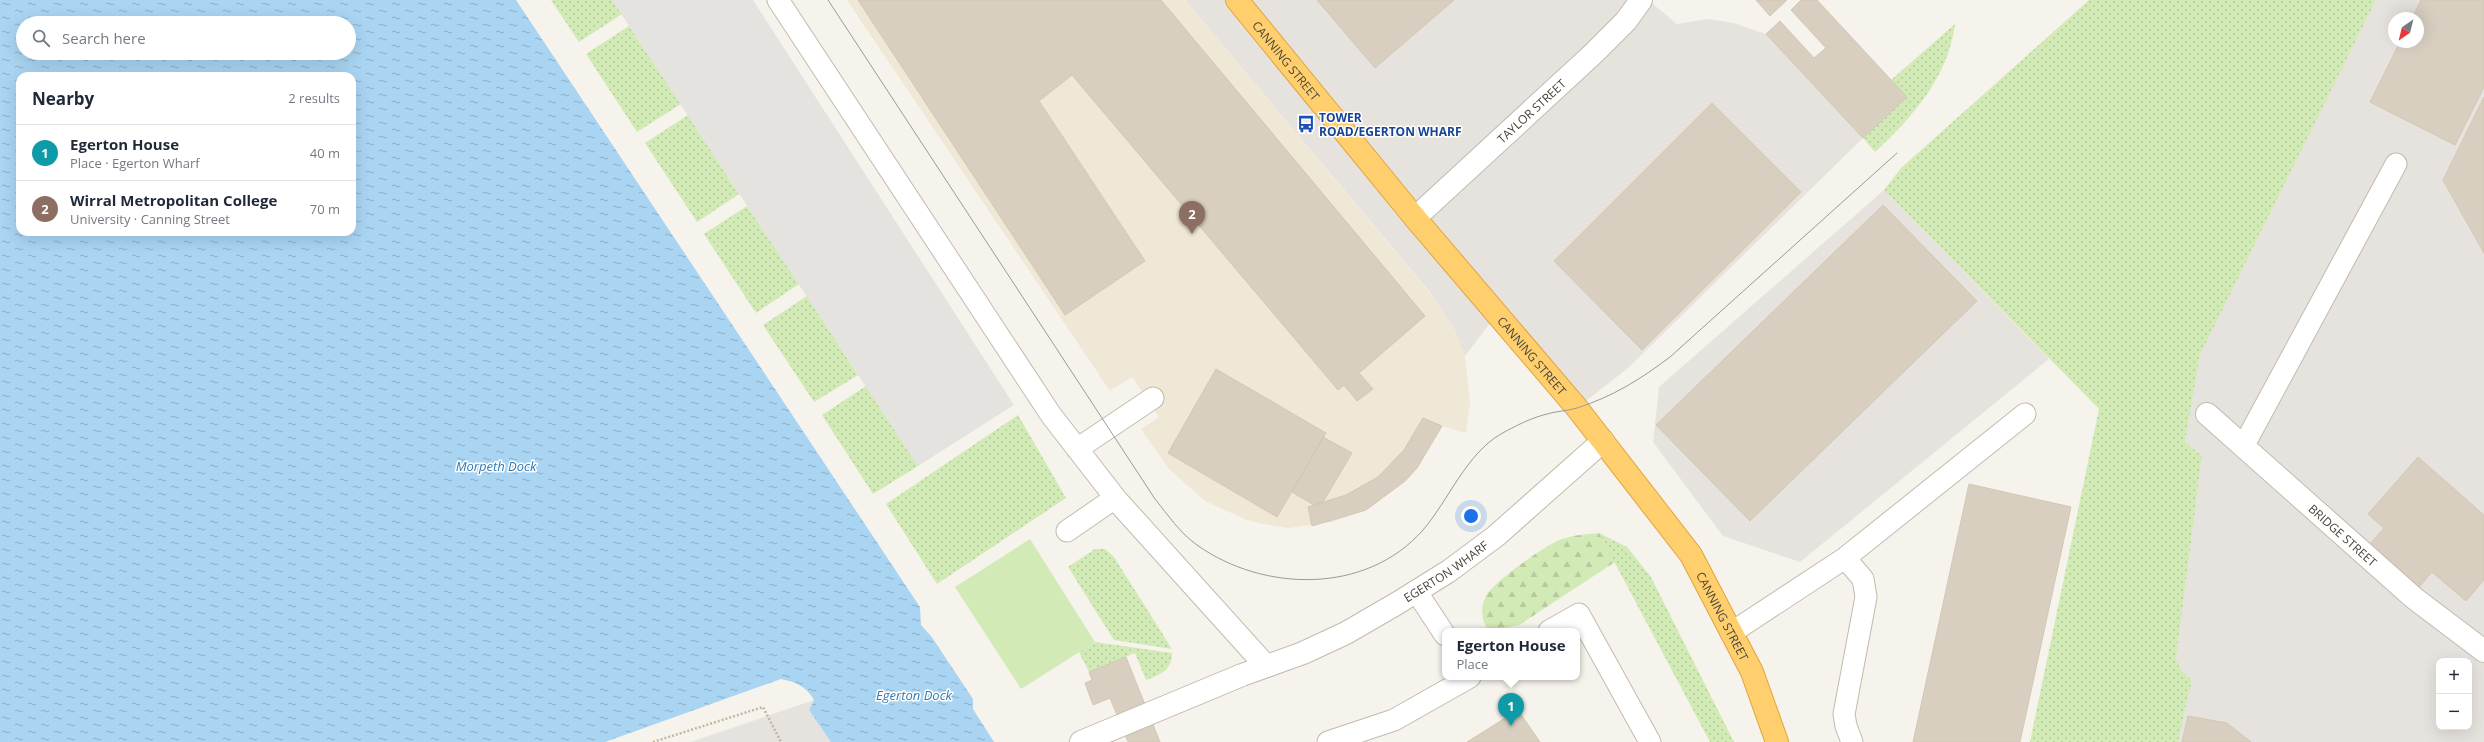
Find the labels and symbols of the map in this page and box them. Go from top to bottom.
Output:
north arrow [2388,12,2424,48]
street label: CANNING STREET [1249,17,1324,104]
street label: TAYLOR STREET [1493,75,1569,147]
place label: TOWER ROAD/EGERTON WHARF [1319,109,1462,140]
bus stop icon: TOWER ROAD/EGERTON WHARF [1296,114,1316,134]
pin: 2 [1179,201,1205,234]
street label: CANNING STREET [1494,313,1571,399]
water label: Morpeth Dock [456,457,537,475]
street label: BRIDGE STREET [2305,500,2381,570]
your location [1461,506,1481,526]
street label: EGERTON WHARF [1400,536,1491,606]
street label: CANNING STREET [1693,569,1753,664]
water label: Egerton Dock [876,686,953,704]
pin: 1 [1498,693,1524,726]

